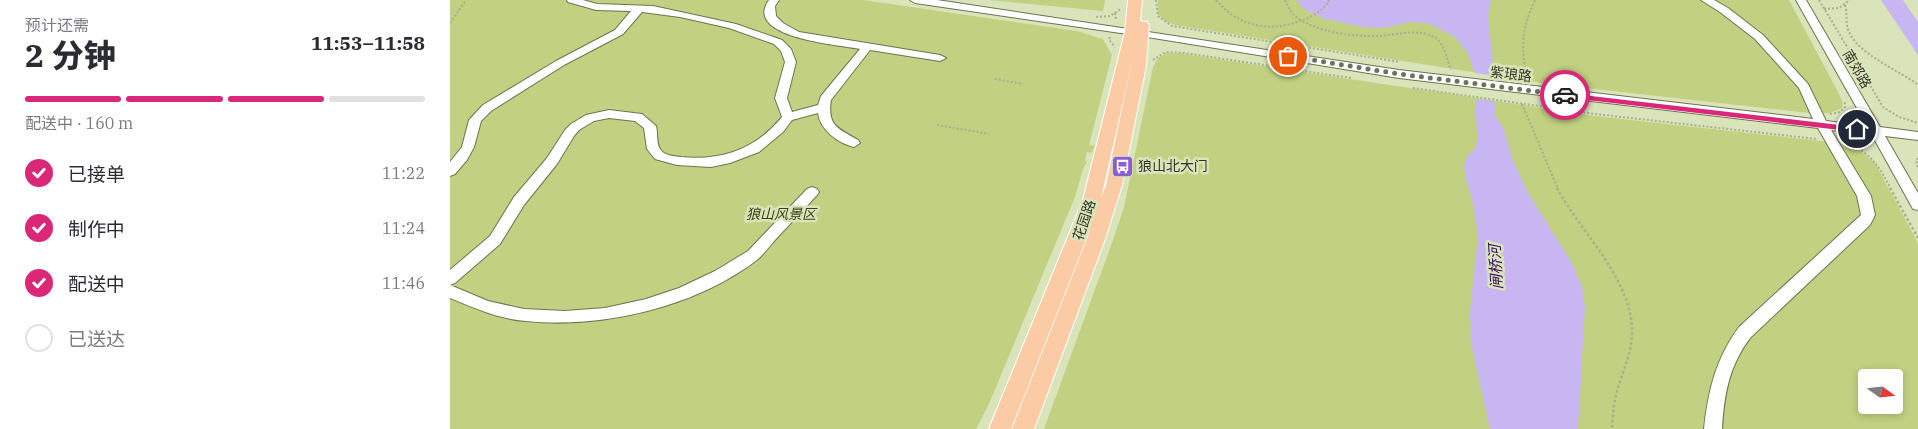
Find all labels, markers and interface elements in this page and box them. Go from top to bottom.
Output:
text: 预计还需 [25,15,89,35]
text: 11:53–11:58 [311,31,425,55]
text: 2 分钟 [25,34,116,76]
pin [1267,35,1309,77]
icon: bag [1274,42,1302,70]
street label: 南郊路 [1839,46,1875,92]
street label: 紫琅路 [1489,63,1533,85]
courier [1540,70,1590,120]
icon: car [1551,81,1579,109]
pin [1836,108,1878,150]
text: 配送中 · 160 m [25,113,133,133]
icon: home [1843,115,1871,143]
bus stop icon: 狼山北大门 [1110,154,1134,178]
place label: 狼山北大门 [1138,157,1208,175]
icon: check [25,159,53,187]
text: 已接单 [68,162,125,186]
text: 11:22 [382,163,425,183]
street label: 花园路 [1069,197,1099,243]
park label: 狼山风景区 [746,205,818,223]
icon: check [25,214,53,242]
text: 制作中 [68,217,125,241]
text: 11:24 [382,218,425,238]
water label: 闸桥河 [1485,241,1506,290]
icon: check [25,269,53,297]
text: 配送中 [68,272,125,296]
text: 11:46 [382,273,425,293]
text: 已送达 [68,327,125,351]
north arrow [1858,369,1902,414]
map controls [1858,369,1903,414]

